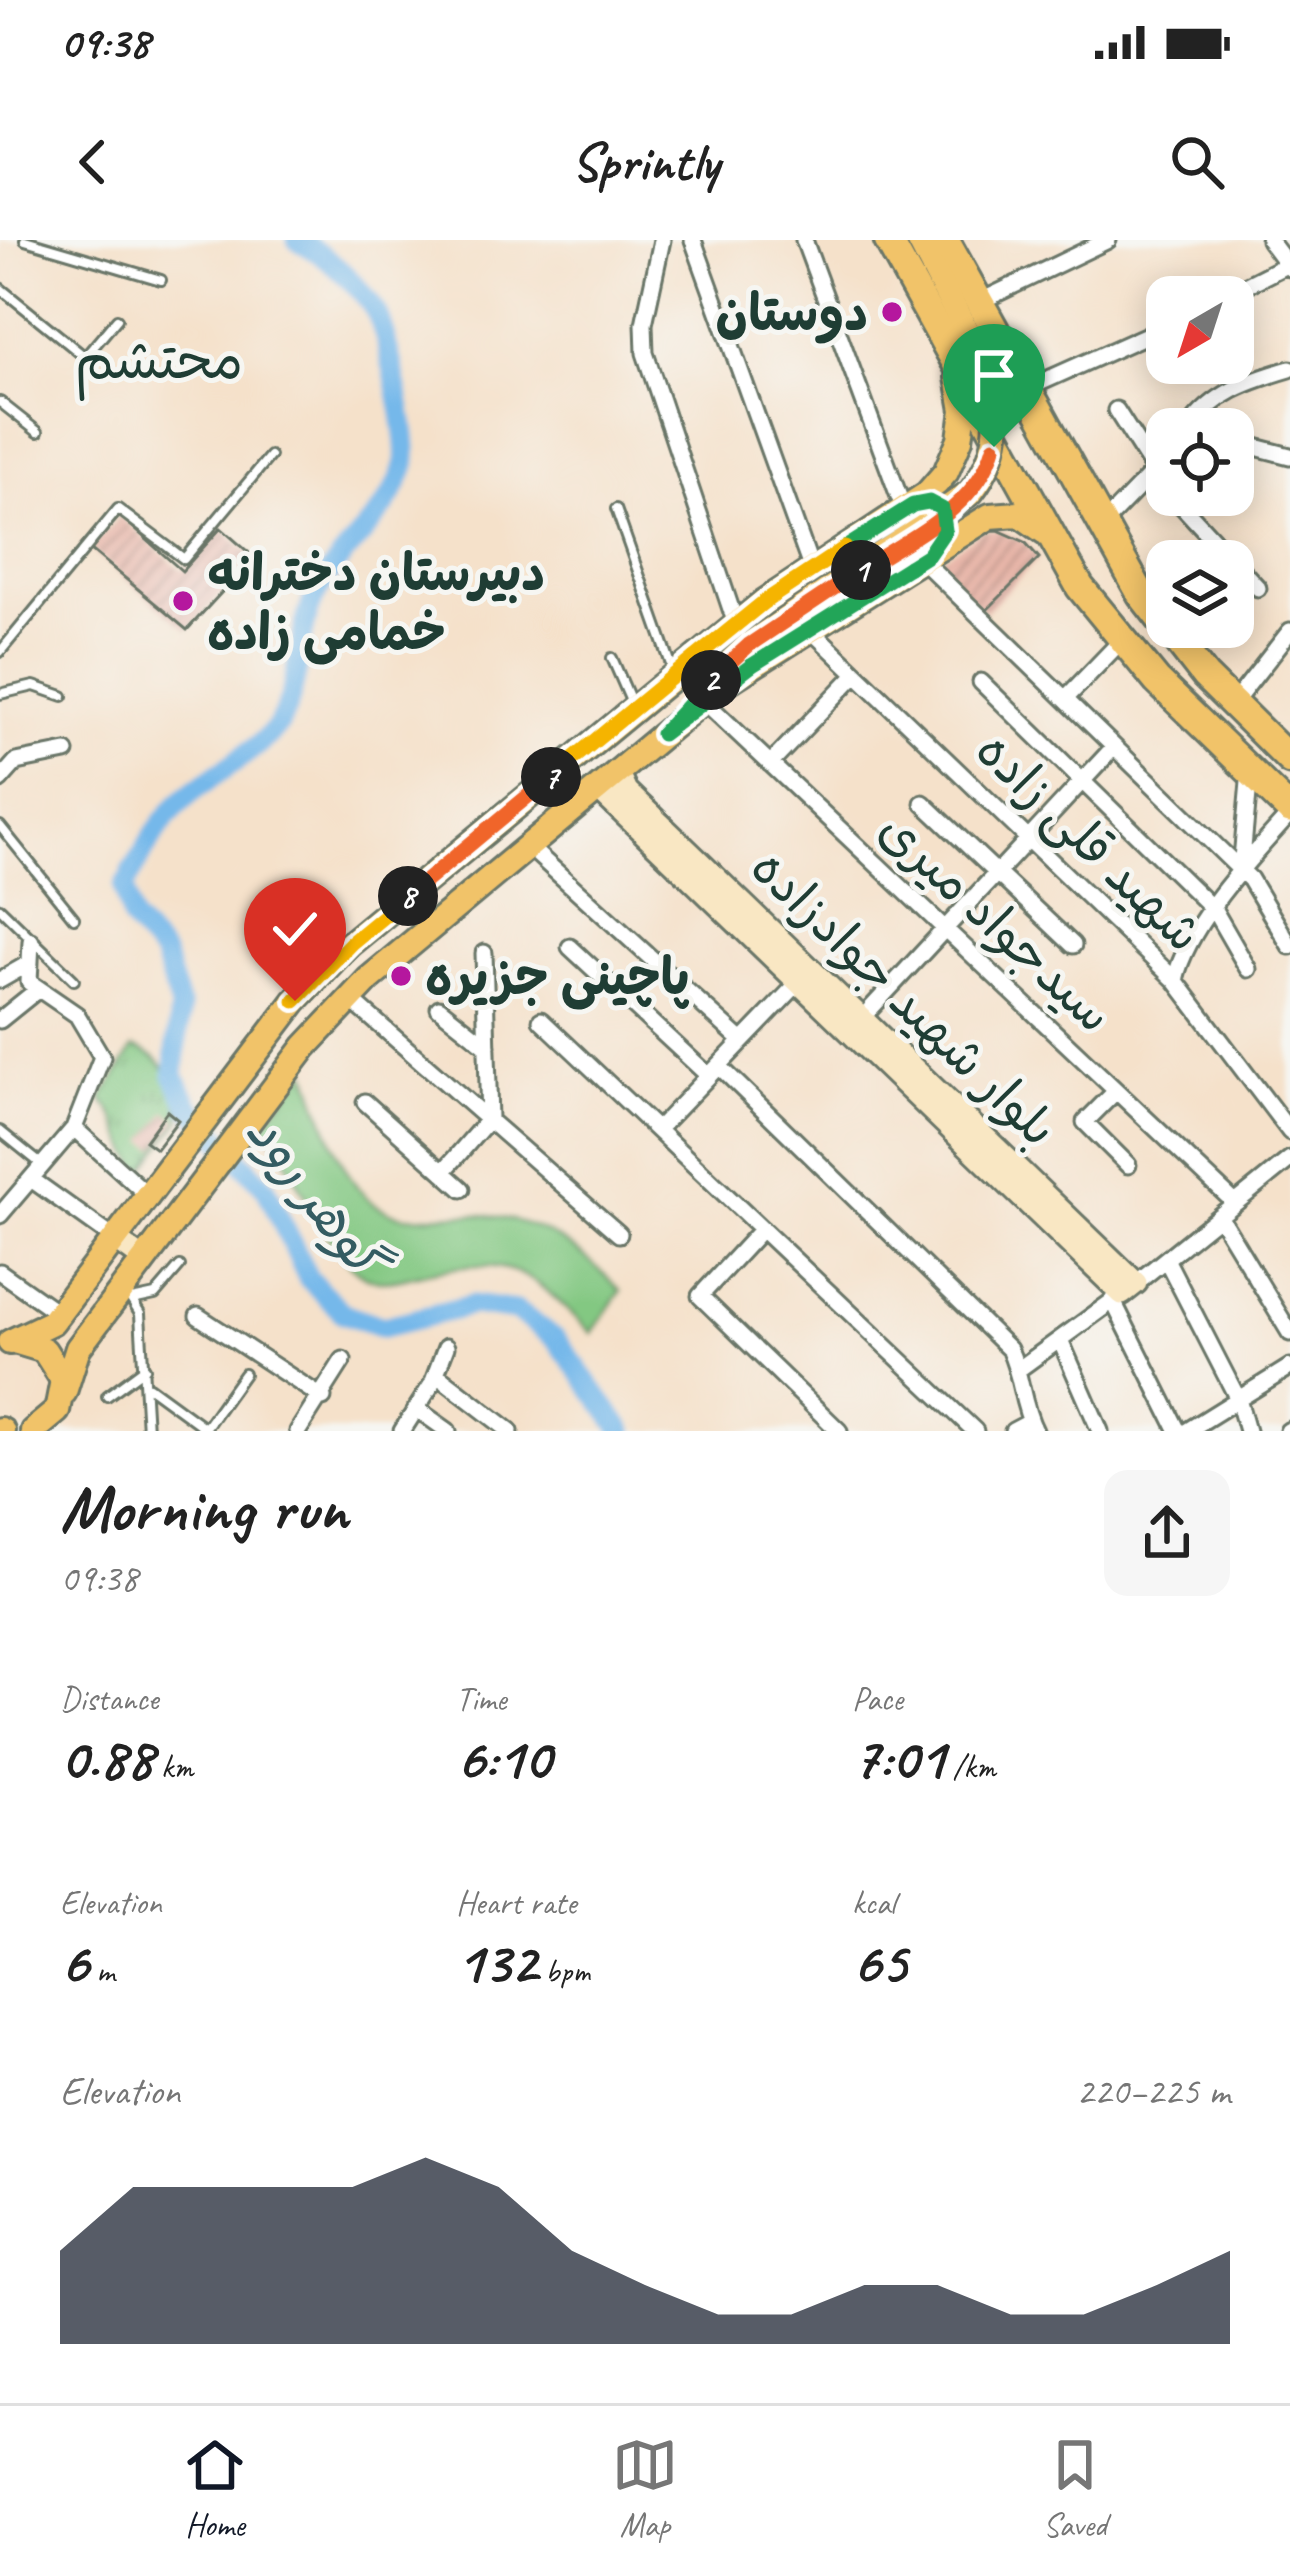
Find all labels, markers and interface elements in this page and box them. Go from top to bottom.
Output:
text: 09:38 [60,14,149,71]
text: Sprintly [571,128,719,196]
icon: back [60,129,126,195]
icon: search [1164,129,1230,195]
north arrow [1146,276,1254,384]
map controls [1146,276,1254,648]
place label: دوستان [716,281,868,345]
marker: دوستان [879,299,905,325]
pin [943,324,1045,447]
district label: محتشم [75,326,243,401]
icon: arrive [961,342,1027,408]
button: locate [1146,408,1254,516]
pin: 1 [831,540,891,600]
button: layers [1146,540,1254,648]
place label: دبیرستان دخترانه خمامی زاده [207,541,545,665]
text: 1 [854,549,868,591]
marker: دبیرستان دخترانه خمامی زاده [170,588,196,614]
pin: 2 [681,650,741,710]
text: 2 [704,659,718,701]
street label: شهید قلی زاده [962,718,1216,966]
pin: 7 [521,747,581,807]
text: 7 [544,756,558,798]
street label: سیدجواد میری [866,797,1127,1046]
street label: بلوار شهید جوادزاده [738,835,1071,1160]
pin: 8 [378,866,438,926]
text: 8 [401,875,415,917]
pin [244,878,346,1001]
icon: check [262,896,328,962]
place label: پاچینی جزیره [425,945,690,1010]
marker: پاچینی جزیره [388,963,414,989]
water label: گوهر رود [232,1099,404,1297]
text: Morning run [60,1467,348,1550]
button: share [1104,1470,1230,1596]
text: 09:38 [60,1554,138,1603]
text: Distance [60,1678,158,1720]
text: Time [456,1678,507,1720]
text: Pace [852,1678,903,1720]
text: 0.88 [60,1720,153,1796]
text: 6:10 [456,1720,550,1796]
text: 7:01 [852,1720,945,1796]
text: km [153,1746,193,1788]
text: /km [945,1746,996,1788]
text: Elevation [60,1882,162,1924]
text: Heart rate [456,1882,576,1924]
text: kcal [852,1882,896,1924]
text: 6 [60,1924,88,2000]
text: 132 [456,1924,537,2000]
text: 65 [852,1924,906,2000]
text: m [88,1950,115,1992]
text: bpm [537,1950,590,1992]
text: Elevation [60,2067,180,2116]
text: 220–225 m [1076,2067,1230,2116]
tab: Home [182,2432,248,2546]
tab: Map [612,2432,678,2546]
tab: Saved [1042,2432,1108,2546]

